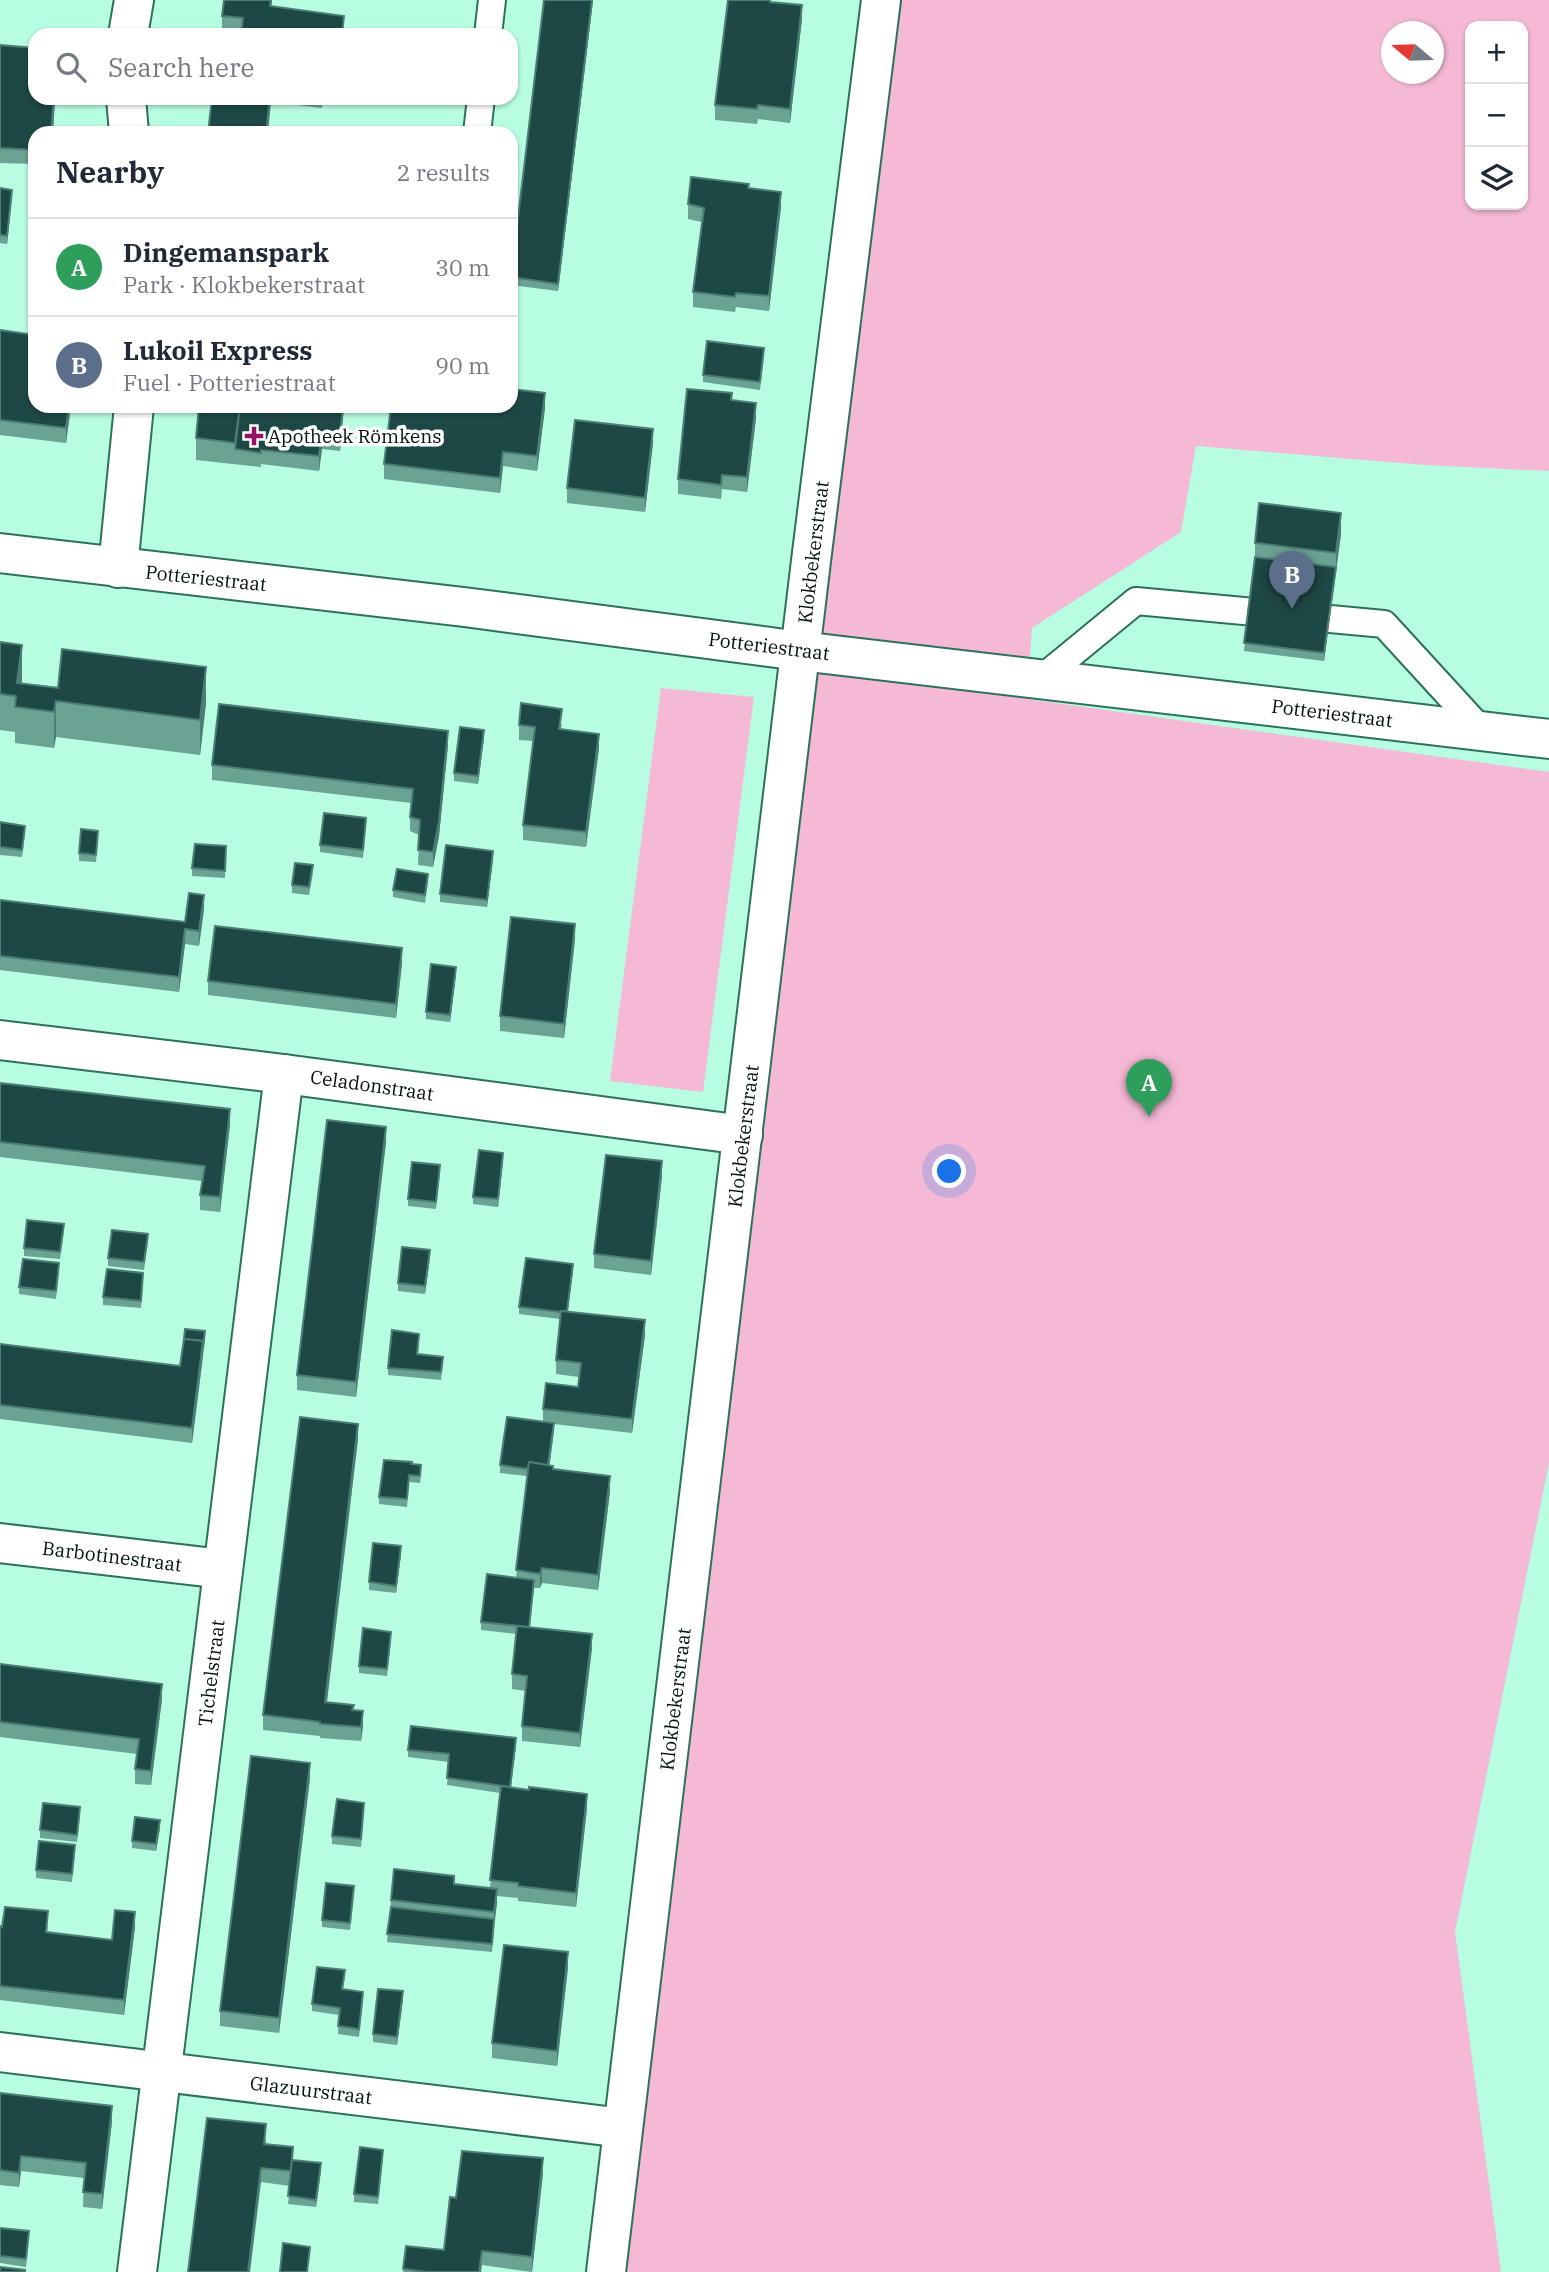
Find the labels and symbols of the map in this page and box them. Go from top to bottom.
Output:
north arrow [1381,21,1444,84]
place label: Apotheek Römkens [268,424,442,448]
marker: Apotheek Römkens [246,428,262,444]
street label: Klokbekerstraat [792,479,834,625]
pin: B [1269,551,1315,609]
street label: Potteriestraat [144,560,268,596]
street label: Potteriestraat [707,627,831,665]
street label: Potteriestraat [1270,694,1394,732]
pin: A [1126,1059,1172,1117]
street label: Klokbekerstraat [722,1063,764,1209]
street label: Celadonstraat [309,1064,436,1106]
your location [932,1154,966,1188]
street label: Barbotinestraat [41,1536,183,1576]
street label: Tichelstraat [193,1618,229,1728]
street label: Klokbekerstraat [654,1626,696,1772]
street label: Glazuurstraat [249,2071,374,2109]

